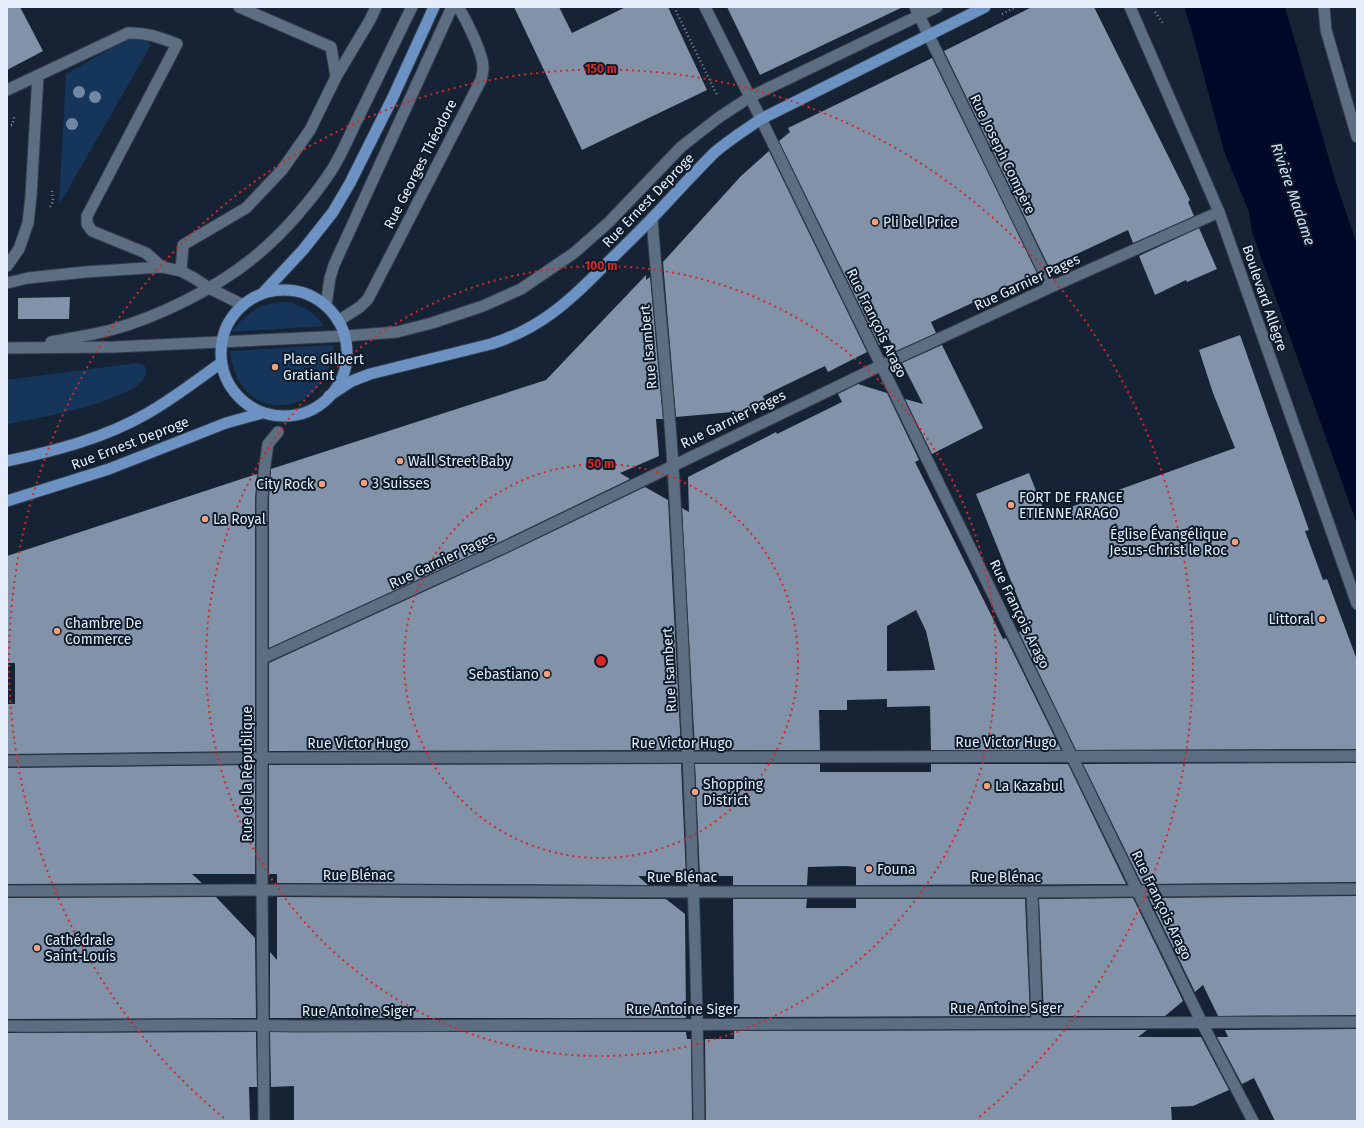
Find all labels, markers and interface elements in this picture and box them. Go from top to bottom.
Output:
text: 150 m [585,62,617,76]
street label: Rue Joseph Compère [966,92,1039,217]
street label: Rue Georges Théodore [380,97,461,232]
water label: Rivière Madame [1267,140,1319,248]
street label: Rue Ernest Deproge [599,150,698,251]
place label: Pli bel Price [883,214,958,231]
marker: Pli bel Price [870,217,880,227]
street label: Boulevard Allègre [1238,243,1291,354]
street label: Rue Garnier Pages [972,250,1083,314]
text: 100 m [585,259,617,273]
street label: Rue François Arago [843,266,910,381]
street label: Rue Isambert [636,303,661,390]
place label: Place Gilbert Gratiant [283,351,365,384]
marker: Place Gilbert Gratiant [270,362,280,372]
street label: Rue Garnier Pages [678,386,789,452]
street label: Rue Ernest Deproge [69,413,191,474]
place label: Wall Street Baby [408,453,512,470]
marker: Wall Street Baby [395,456,405,466]
text: 50 m [588,457,614,471]
place label: 3 Suisses [372,475,430,492]
place label: City Rock [256,476,315,493]
marker: 3 Suisses [359,478,369,488]
marker: City Rock [317,479,327,489]
place label: FORT DE FRANCE ETIENNE ARAGO [1019,489,1123,522]
marker: FORT DE FRANCE ETIENNE ARAGO [1006,500,1016,510]
place label: La Royal [213,511,266,528]
marker: La Royal [200,514,210,524]
place label: Église Évangélique Jesus-Christ le Roc [1109,525,1227,559]
street label: Rue Garnier Pages [387,528,498,592]
marker: Église Évangélique Jesus-Christ le Roc [1230,537,1240,547]
street label: Rue François Arago [986,557,1053,672]
place label: Littoral [1269,611,1314,628]
marker: Littoral [1317,614,1327,624]
place label: Chambre De Commerce [65,615,142,648]
marker: Chambre De Commerce [52,626,62,636]
street label: Rue Isambert [659,626,680,713]
centre of rings [594,654,608,668]
place label: Sebastiano [469,666,539,683]
marker: Sebastiano [542,669,552,679]
street label: Rue de la République [239,706,256,842]
street label: Rue Victor Hugo [955,734,1057,751]
street label: Rue Victor Hugo [307,735,409,752]
street label: Rue Victor Hugo [631,735,733,752]
place label: Shopping District [703,776,764,809]
place label: La Kazabul [995,778,1063,795]
marker: La Kazabul [982,781,992,791]
marker: Shopping District [690,787,700,797]
street label: Rue François Arago [1128,848,1195,963]
place label: Founa [877,861,916,878]
marker: Founa [864,864,874,874]
street label: Rue Blénac [323,867,394,884]
street label: Rue Blénac [647,869,718,886]
street label: Rue Blénac [971,869,1042,886]
place label: Cathédrale Saint-Louis [45,932,116,965]
marker: Cathédrale Saint-Louis [32,943,42,953]
street label: Rue Antoine Siger [950,1000,1063,1017]
street label: Rue Antoine Siger [626,1001,739,1018]
street label: Rue Antoine Siger [302,1003,415,1020]

